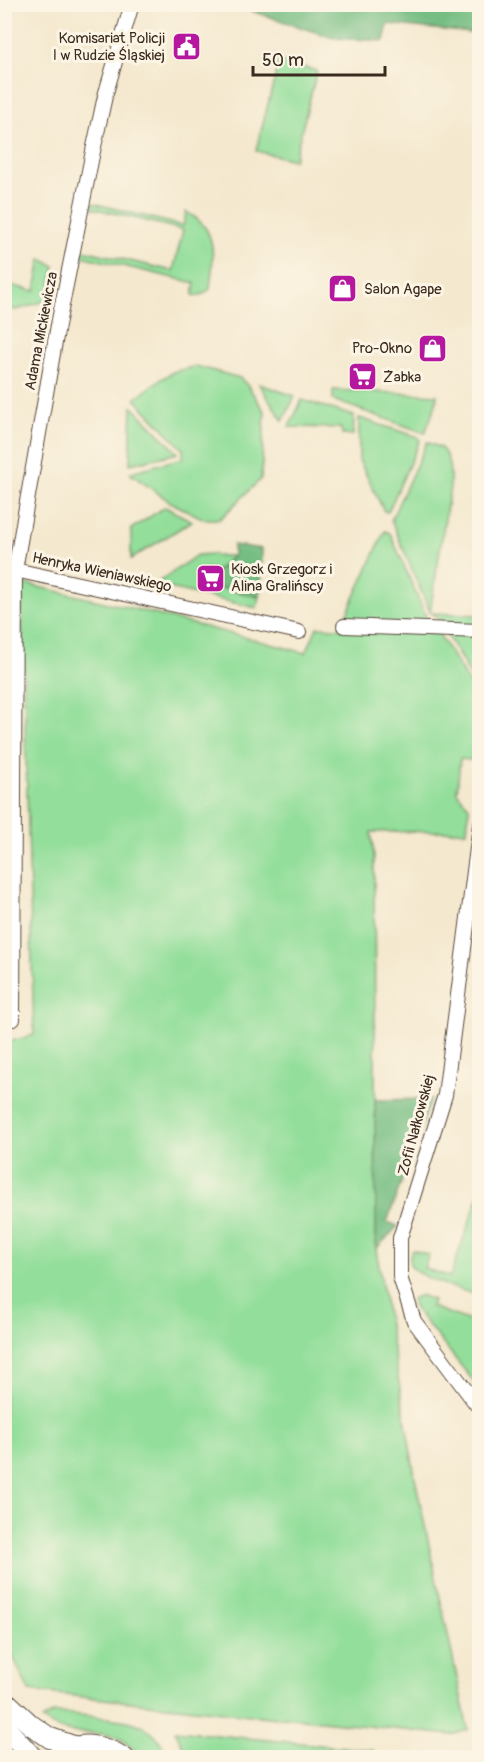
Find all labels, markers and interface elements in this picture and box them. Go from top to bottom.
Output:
place label: Komisariat Policji I w Rudzie Śląskiej [53,29,165,65]
public building icon: Komisariat Policji I w Rudzie Śląskiej [170,31,202,63]
scale bar [253,39,385,77]
text: 50 m [262,49,304,72]
street label: Adama Mickiewicza [21,270,62,392]
shop icon: Salon Agape [327,273,359,305]
place label: Salon Agape [364,280,442,299]
shop icon: Pro-Okno [417,332,449,364]
place label: Pro-Okno [352,339,412,358]
supermarket icon: Żabka [346,361,378,393]
place label: Żabka [383,368,421,387]
street label: Henryka Wieniawskiego [30,548,173,597]
place label: Kiosk Grzegorz i Alina Gralińscy [231,560,333,596]
supermarket icon: Kiosk Grzegorz i Alina Gralińscy [194,562,226,594]
street label: Zofii Nałkowskiej [394,1072,439,1178]

